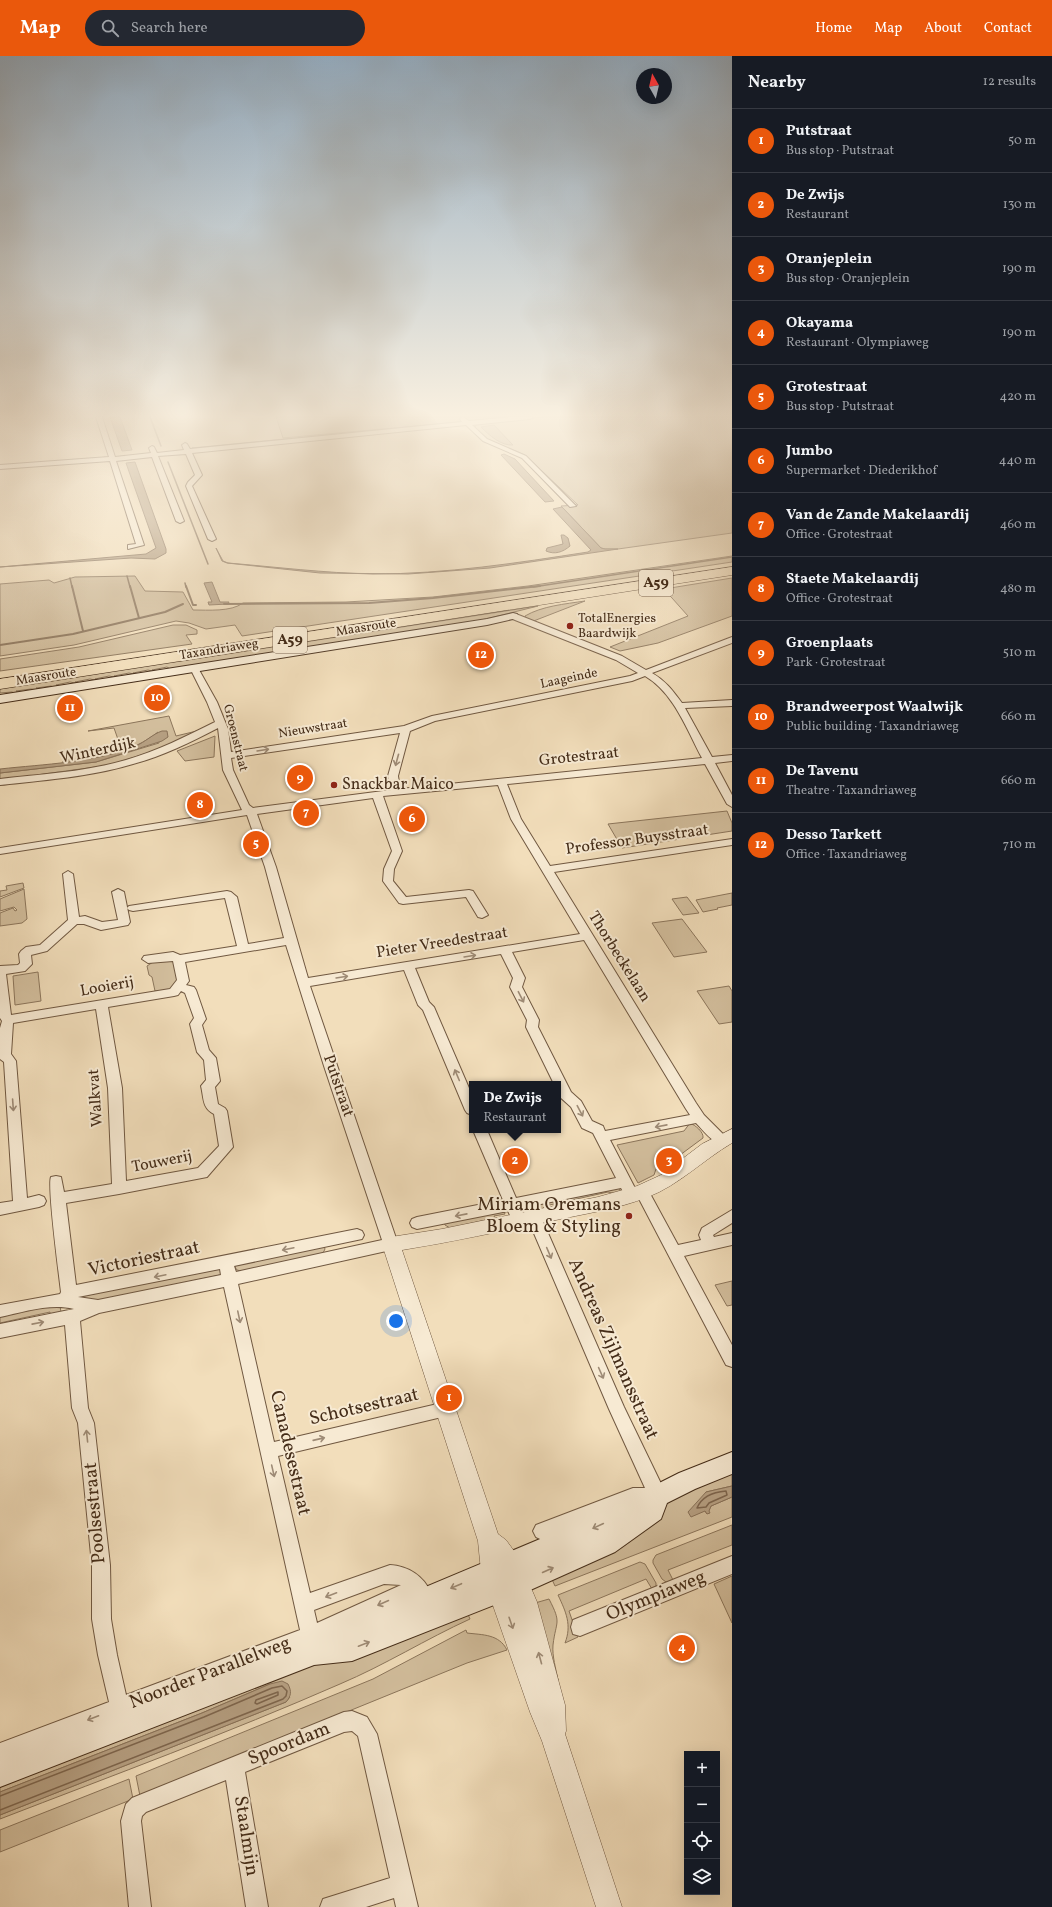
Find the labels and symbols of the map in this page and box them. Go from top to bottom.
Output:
north arrow [636,68,672,104]
road number: A59 [639,570,673,596]
place label: TotalEnergies Baardwijk [578,610,656,643]
street label: Maasroute [335,614,397,642]
marker: TotalEnergies Baardwijk [565,621,575,631]
road number: A59 [273,627,307,653]
street label: Taxandriaweg [178,635,260,665]
pin: 12 [468,640,494,670]
street label: Maasroute [15,663,77,691]
street label: Laageinde [539,664,599,694]
pin: 10 [144,683,170,713]
pin: 11 [57,693,83,723]
street label: Groenstraat [218,702,252,774]
street label: Nieuwstraat [277,715,349,743]
street label: Winterdijk [58,732,138,770]
street label: Grotestraat [538,742,621,772]
one-way arrow [256,746,269,754]
one-way arrow [393,753,400,766]
pin: 9 [287,763,313,793]
place label: Snackbar Maico [342,774,454,796]
marker: Snackbar Maico [329,780,339,790]
pin: 8 [187,790,213,820]
pin: 7 [293,798,319,828]
pin: 6 [399,804,425,834]
street label: Professor Buysstraat [564,819,710,861]
pin: 5 [243,829,269,859]
street label: Thorbeckelaan [582,907,656,1007]
street label: Pieter Vreedestraat [375,922,510,964]
one-way arrow [463,952,476,960]
street label: Looierij [78,971,136,1003]
one-way arrow [335,972,348,980]
one-way arrow [518,991,525,1003]
street label: Putstraat [317,1052,359,1120]
street label: Walkvat [83,1068,109,1128]
one-way arrow [452,1069,460,1081]
one-way arrow [9,1098,16,1111]
one-way arrow [576,1105,584,1117]
one-way arrow [655,1122,668,1130]
street label: Touwerij [130,1145,194,1179]
pin: 2 [502,1146,528,1176]
pin: 3 [656,1146,682,1176]
place label: Miriam Oremans Bloem & Styling [477,1192,621,1240]
one-way arrow [455,1211,468,1219]
marker: Miriam Oremans Bloem & Styling [624,1211,634,1221]
street label: Victoriestraat [86,1234,203,1284]
one-way arrow [282,1246,295,1254]
one-way arrow [546,1247,553,1259]
street label: Andreas Zijlmansstraat [561,1254,665,1444]
one-way arrow [154,1272,167,1280]
one-way arrow [235,1310,243,1323]
your location [386,1311,406,1331]
one-way arrow [31,1319,44,1327]
one-way arrow [598,1366,605,1378]
street label: Schotsestraat [307,1382,422,1432]
pin: 1 [436,1383,462,1413]
street label: Canadesestraat [263,1388,317,1518]
one-way arrow [84,1430,91,1443]
one-way arrow [313,1434,326,1442]
street label: Poolsestraat [78,1461,112,1565]
one-way arrow [269,1464,277,1477]
one-way arrow [592,1523,604,1530]
street label: Olympiaweg [602,1564,710,1628]
one-way arrow [542,1566,554,1573]
one-way arrow [450,1583,462,1590]
one-way arrow [326,1591,338,1599]
one-way arrow [377,1600,389,1607]
one-way arrow [508,1616,515,1629]
street label: Noorder Parallelweg [126,1630,294,1716]
pin: 4 [669,1633,695,1663]
one-way arrow [357,1640,369,1648]
one-way arrow [536,1652,543,1665]
one-way arrow [87,1715,99,1723]
street label: Spoordam [244,1716,334,1772]
street label: Staalmijn [227,1794,265,1878]

